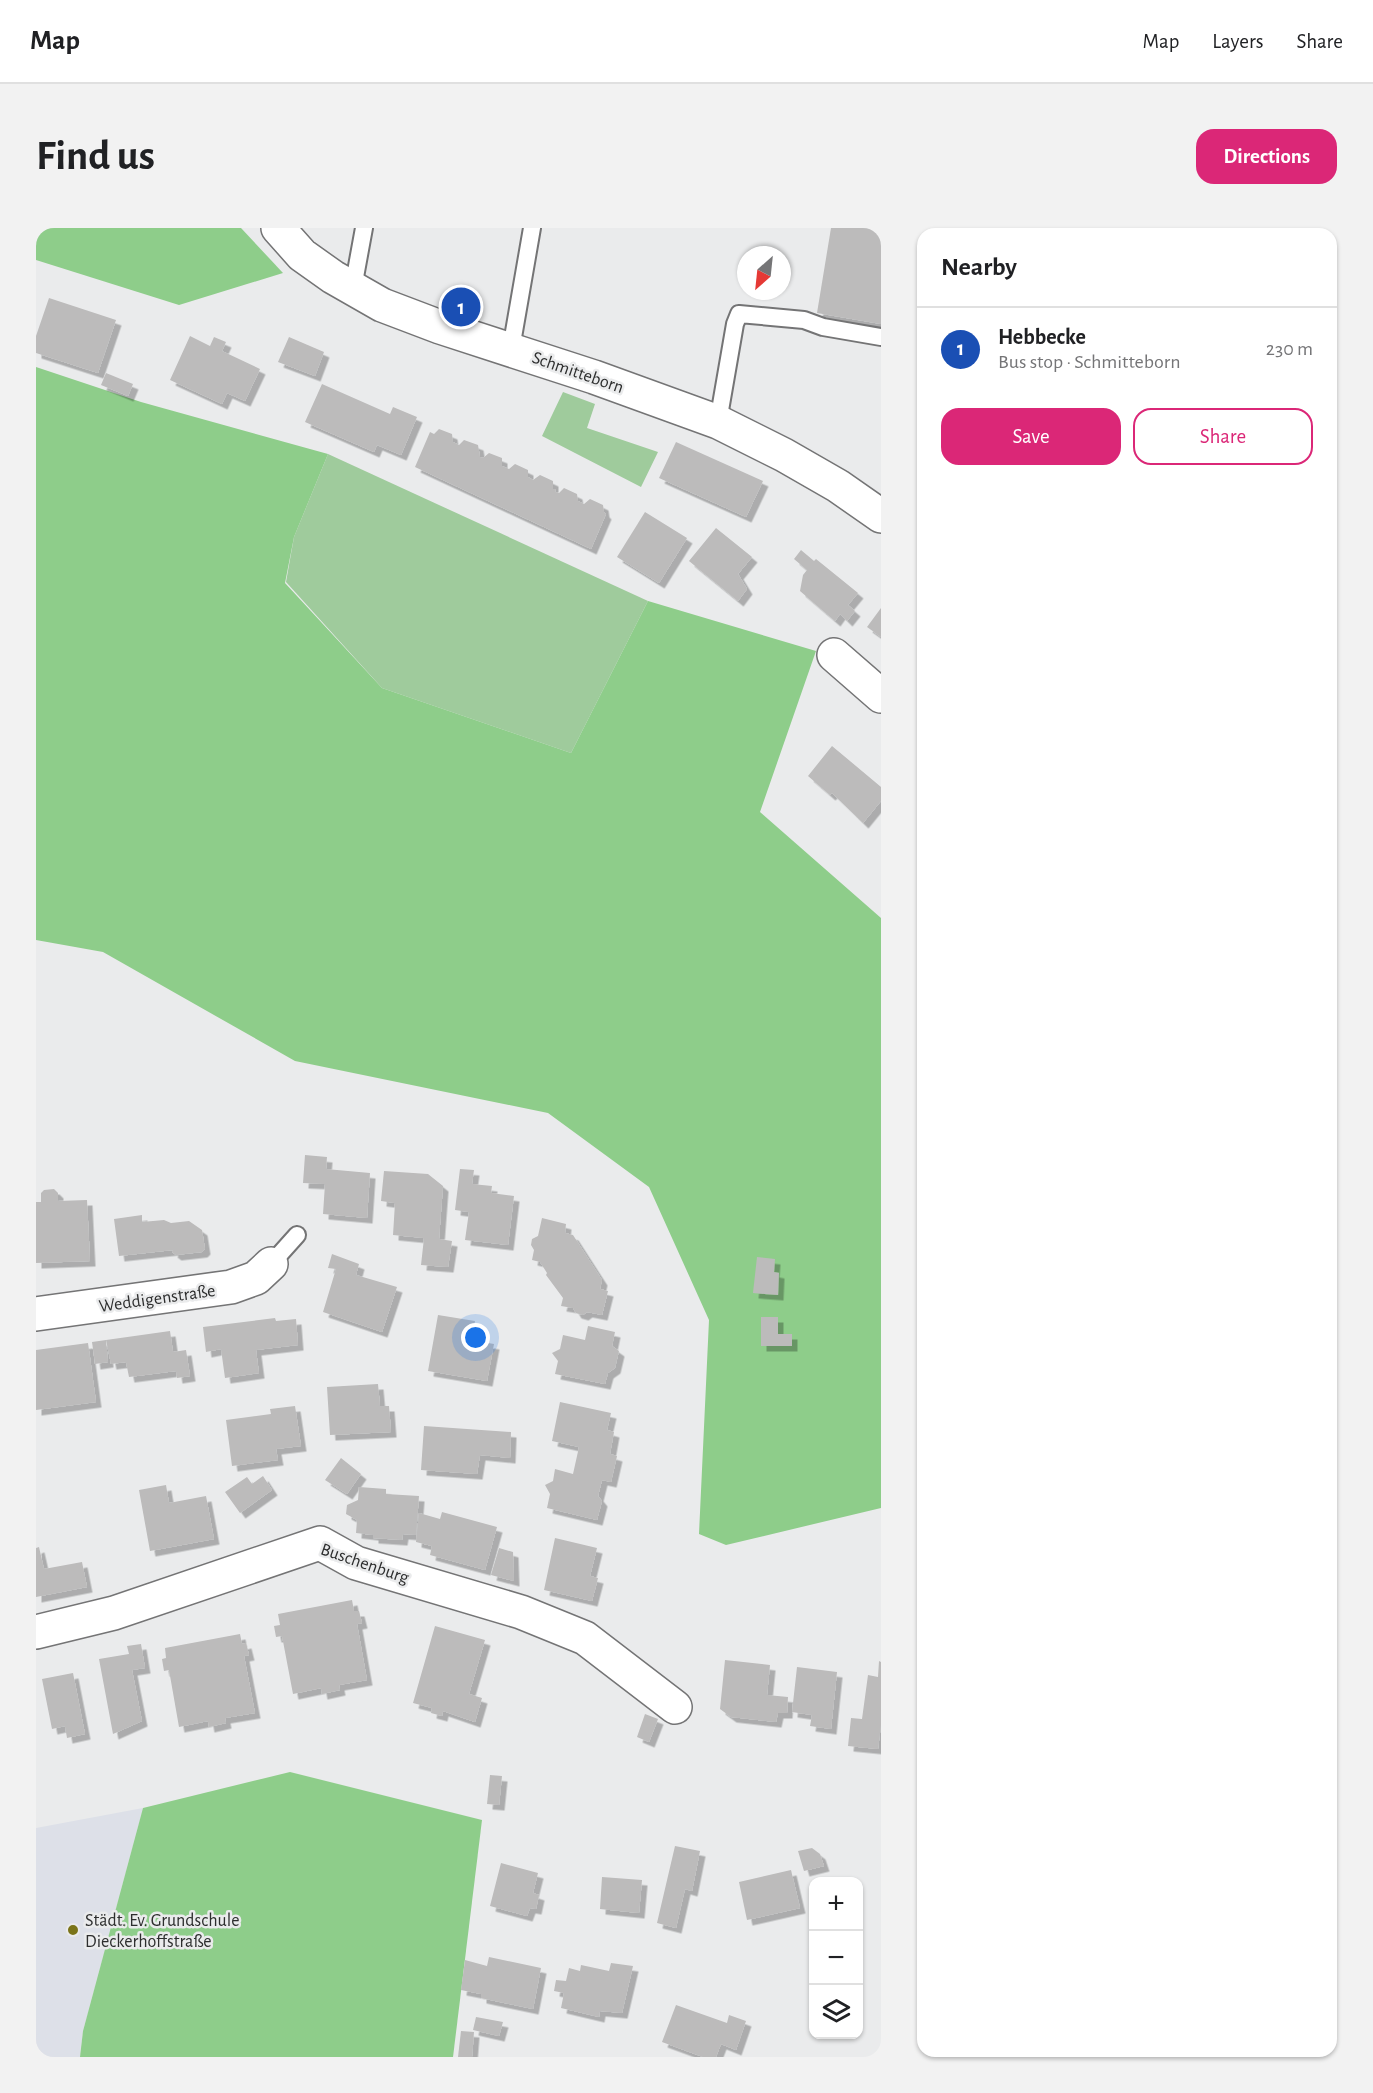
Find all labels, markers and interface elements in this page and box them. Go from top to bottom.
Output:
text: Map [30,27,80,55]
text: Map [1143,31,1179,52]
text: Layers [1212,31,1263,52]
text: Share [1296,31,1343,52]
button: Directions [1196,129,1337,184]
text: Find us [36,135,155,177]
north arrow [737,246,791,300]
text: Nearby [941,254,1017,280]
pin: 1 [442,284,480,329]
text: Hebbecke [998,326,1086,348]
text: 1 [957,339,964,359]
text: 230 m [1266,339,1313,359]
street label: Schmitteborn [530,349,626,397]
text: Bus stop · Schmitteborn [998,352,1180,372]
button: Save [941,408,1121,465]
button: Share [1133,408,1313,465]
street label: Weddigenstraße [98,1282,217,1316]
your location [461,1323,490,1352]
street label: Buschenburg [318,1540,411,1588]
map controls [809,1877,863,2039]
button: + [809,1877,863,1931]
place label: Städt. Ev. Grundschule Dieckerhoffstraße [85,1912,239,1951]
marker: Städt. Ev. Grundschule Dieckerhoffstraße [66,1923,80,1937]
button: − [809,1931,863,1985]
button: layers [809,1985,863,2039]

